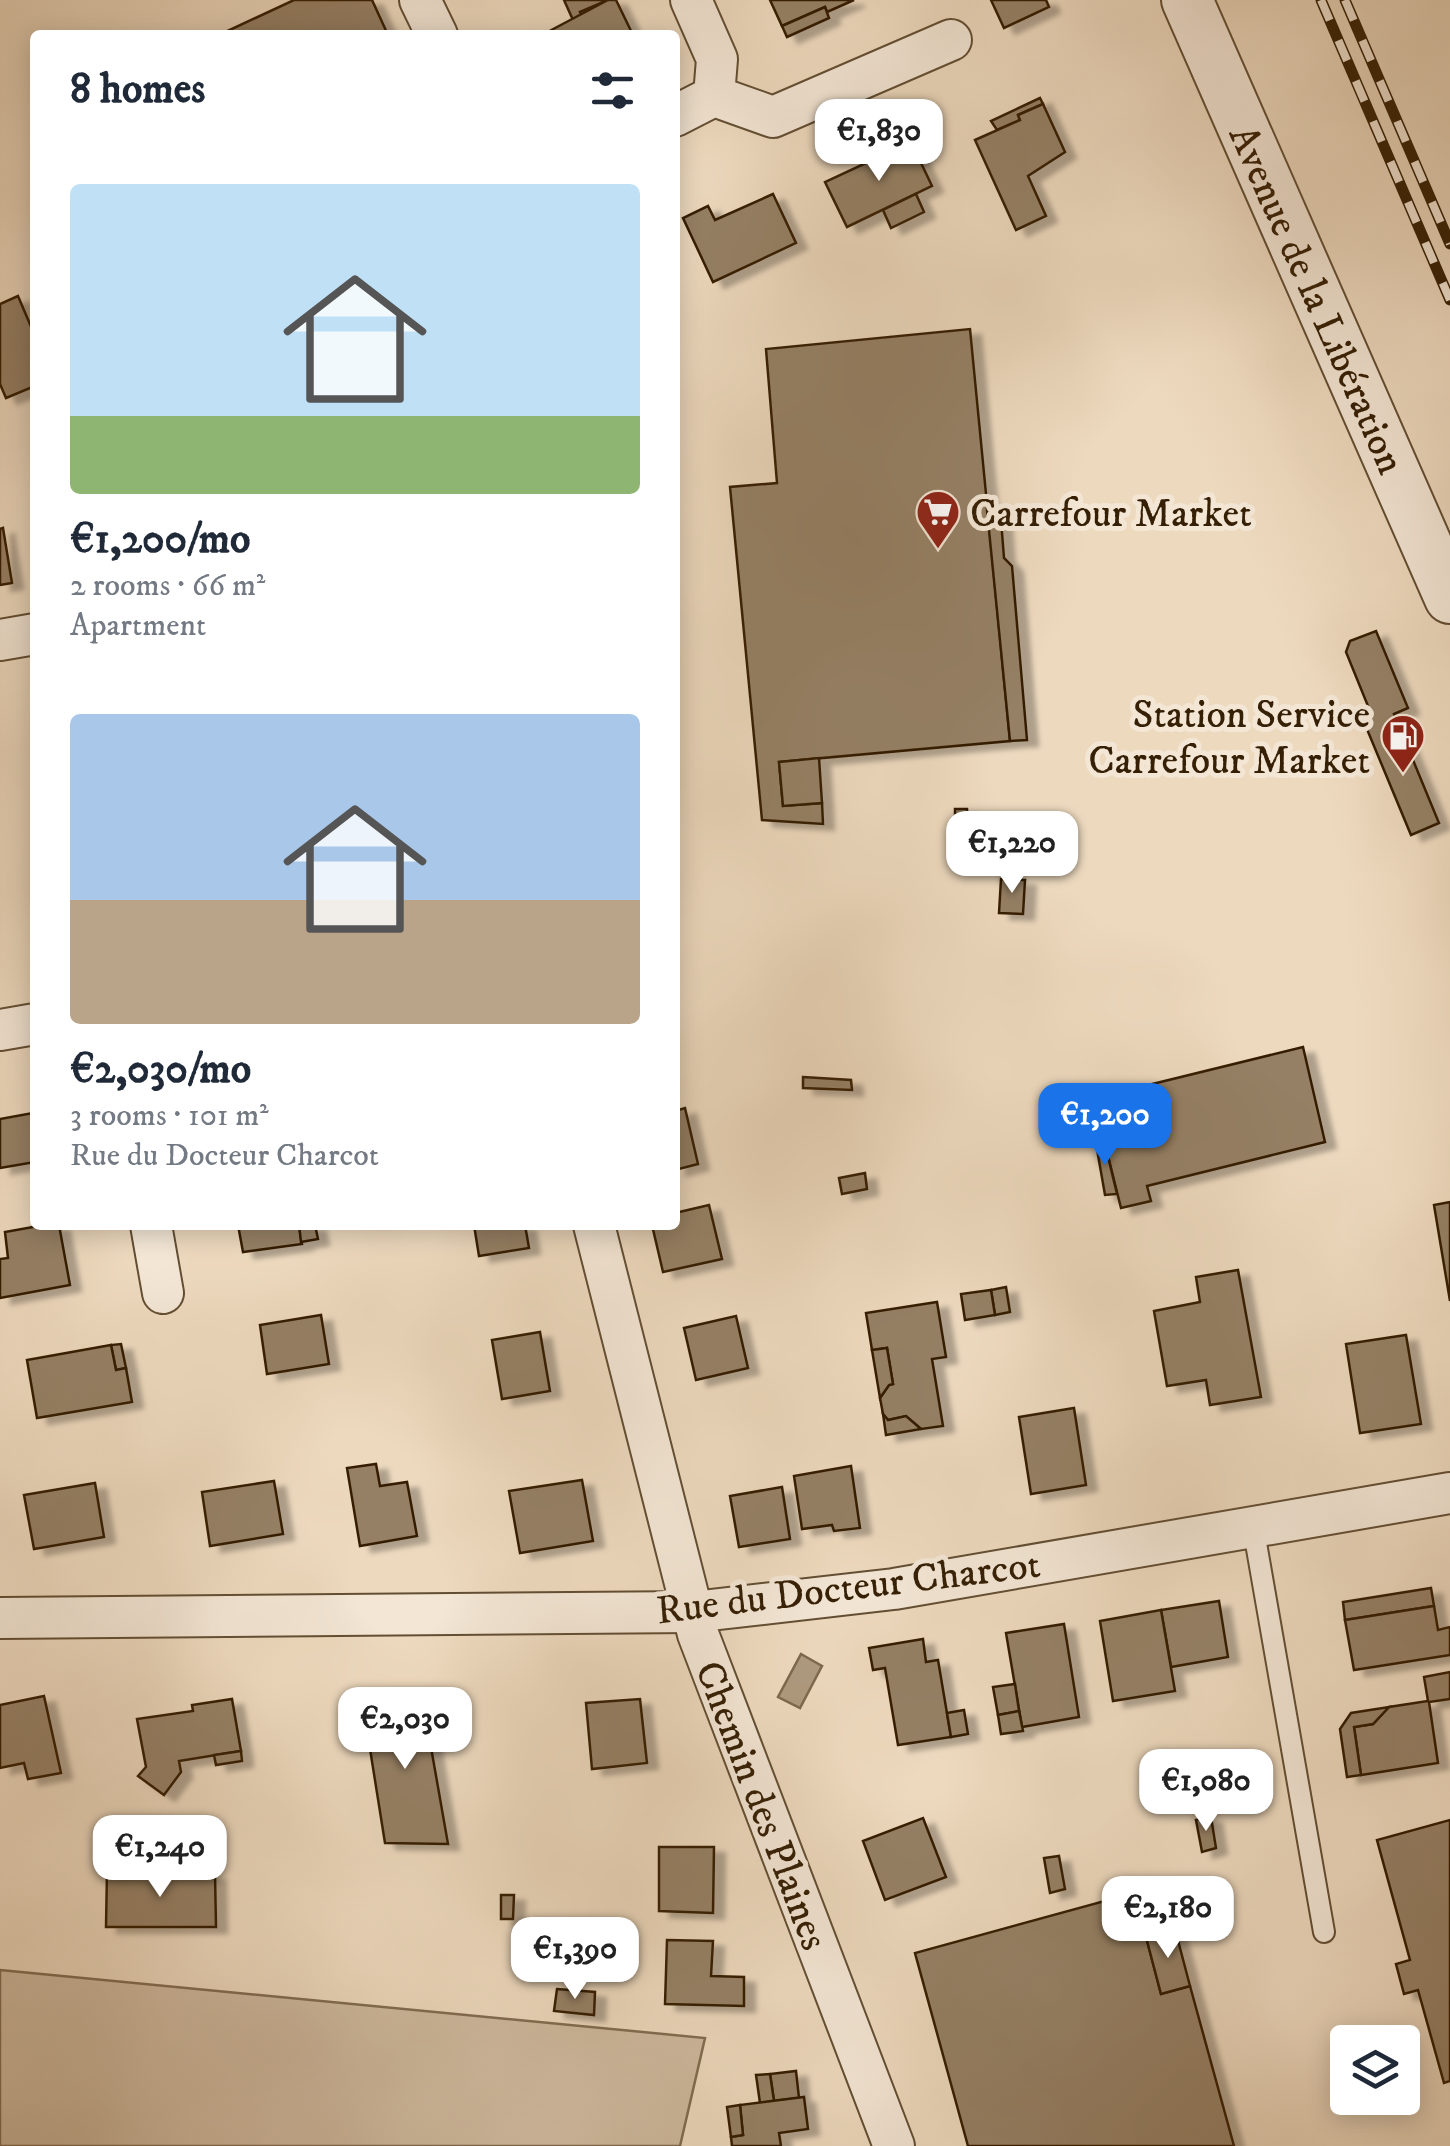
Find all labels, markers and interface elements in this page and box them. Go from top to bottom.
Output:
icon: filters [585,63,640,118]
text: 8 homes [70,64,205,116]
pin: €1,830 [798,99,960,184]
text: €1,830 [837,111,921,151]
street label: Avenue de la Libération [1216,118,1415,482]
icon: home [265,249,445,429]
supermarket icon: Carrefour Market [915,489,961,550]
place label: Carrefour Market [970,490,1252,540]
text: €1,200/mo [70,514,250,566]
text: 2 rooms · 66 m² [70,566,265,606]
text: Apartment [70,606,206,646]
place label: Station Service Carrefour Market [1088,691,1370,787]
fuel station icon: Station Service Carrefour Market [1380,713,1426,774]
icon: home [265,779,445,959]
pin: €1,220 [931,811,1093,896]
text: €1,220 [968,823,1056,863]
text: €2,030/mo [70,1044,251,1096]
pin: €1,200 [1024,1083,1186,1168]
text: €1,200 [1060,1095,1150,1135]
text: 3 rooms · 101 m² [70,1096,269,1136]
text: Rue du Docteur Charcot [70,1136,379,1176]
street label: Rue du Docteur Charcot [654,1541,1043,1637]
street label: Chemin des Plaines [682,1655,838,1958]
pin: €2,030 [324,1687,486,1772]
text: €2,030 [360,1699,450,1739]
pin: €1,080 [1125,1749,1287,1834]
text: €1,080 [1161,1761,1251,1801]
pin: €1,240 [79,1815,241,1900]
text: €1,240 [115,1827,205,1867]
pin: €2,180 [1087,1876,1249,1961]
text: €2,180 [1124,1888,1212,1928]
pin: €1,390 [494,1917,656,2002]
text: €1,390 [533,1929,617,1969]
map controls [1330,2025,1420,2115]
button: layers [1330,2025,1420,2115]

